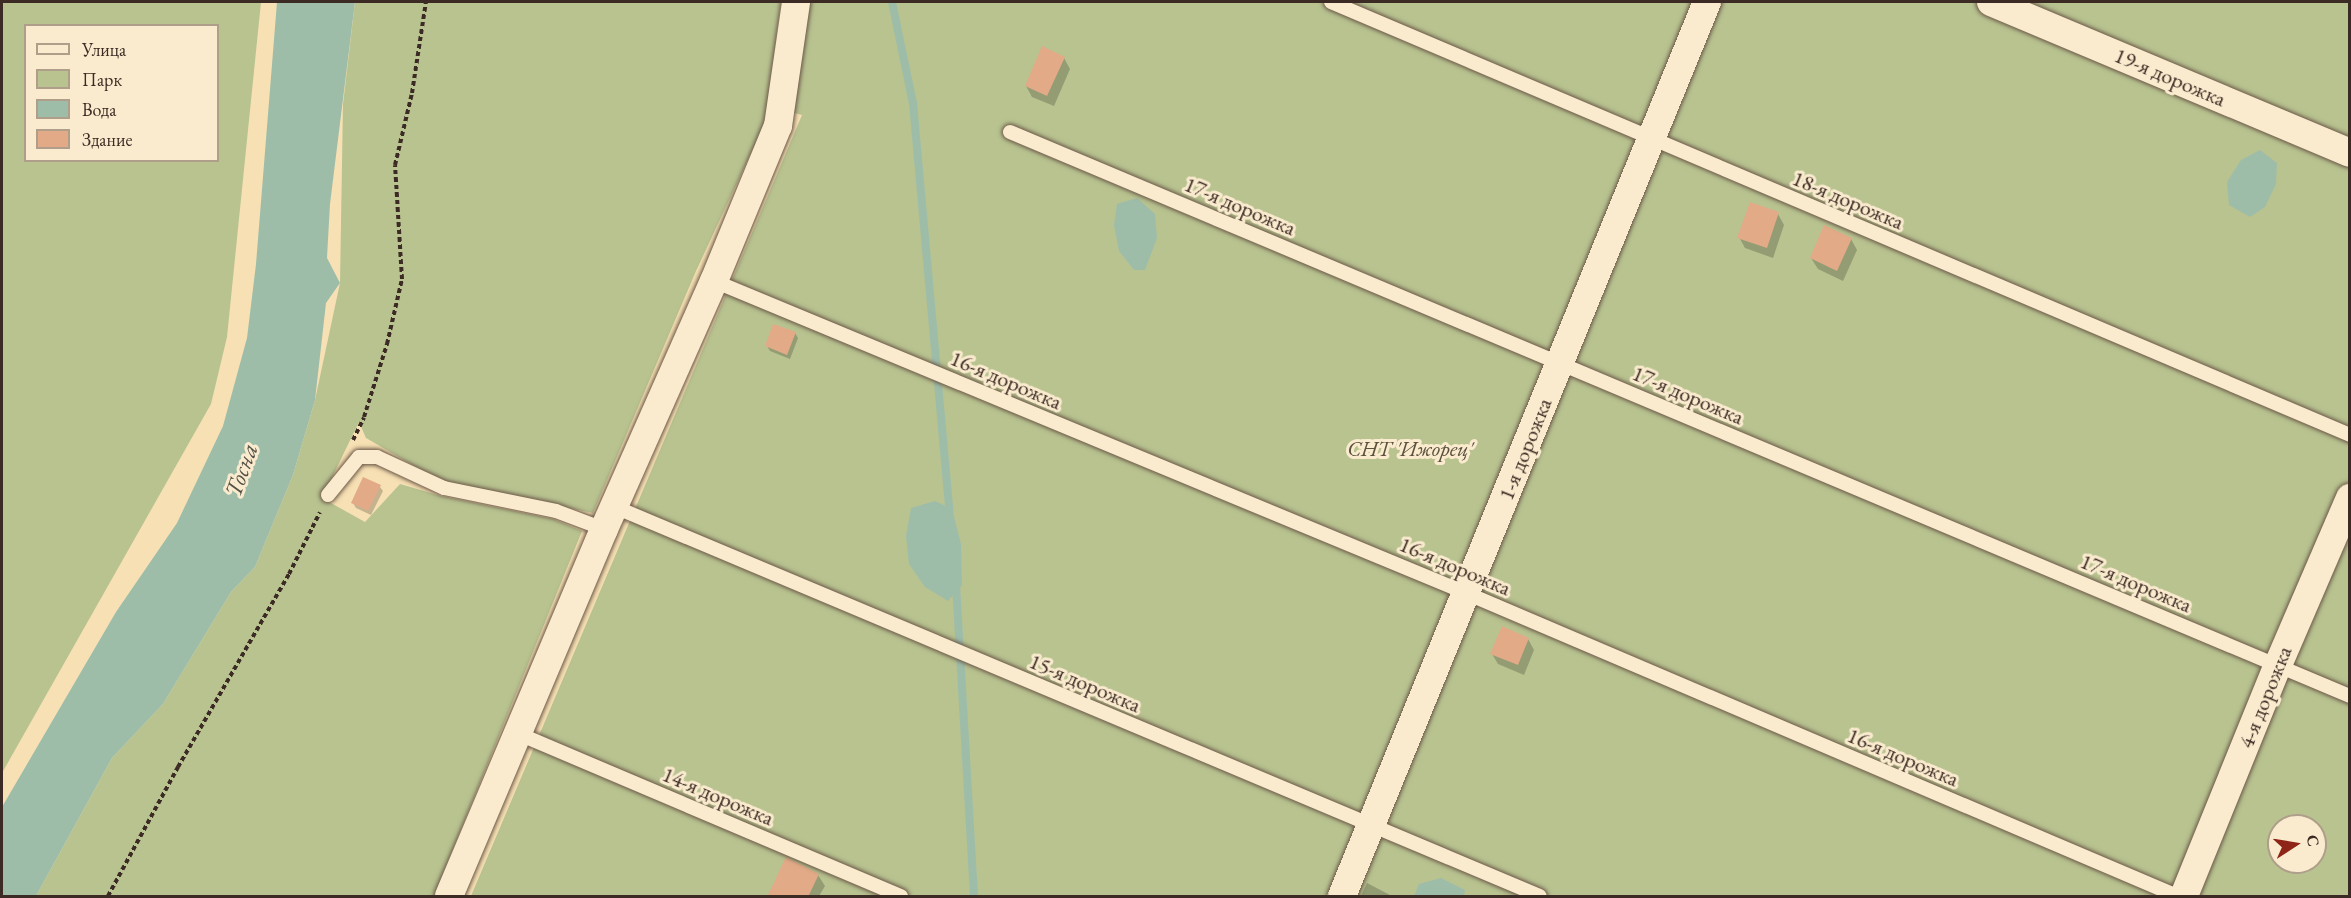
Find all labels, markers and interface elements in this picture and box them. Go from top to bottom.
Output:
legend [24,24,219,162]
text: Улица [82,38,126,61]
street label: 19-я дорожка [2110,42,2230,112]
text: Парк [82,68,122,91]
text: Вода [82,98,116,121]
text: Здание [82,128,132,151]
street label: 18-я дорожка [1788,165,1908,235]
street label: 17-я дорожка [1180,171,1300,241]
street label: 16-я дорожка [946,345,1066,415]
street label: 17-я дорожка [1628,360,1748,430]
street label: 1-я дорожка [1493,394,1557,504]
park label: СНТ 'Ижорец' [1347,436,1473,462]
water label: Тосна [218,440,264,500]
street label: 16-я дорожка [1395,531,1515,601]
street label: 17-я дорожка [2076,548,2196,618]
street label: 4-я дорожка [2233,642,2297,752]
street label: 15-я дорожка [1025,648,1145,718]
street label: 16-я дорожка [1843,722,1963,792]
street label: 14-я дорожка [658,761,778,831]
north arrow [2267,814,2327,874]
text: С [2302,833,2325,848]

